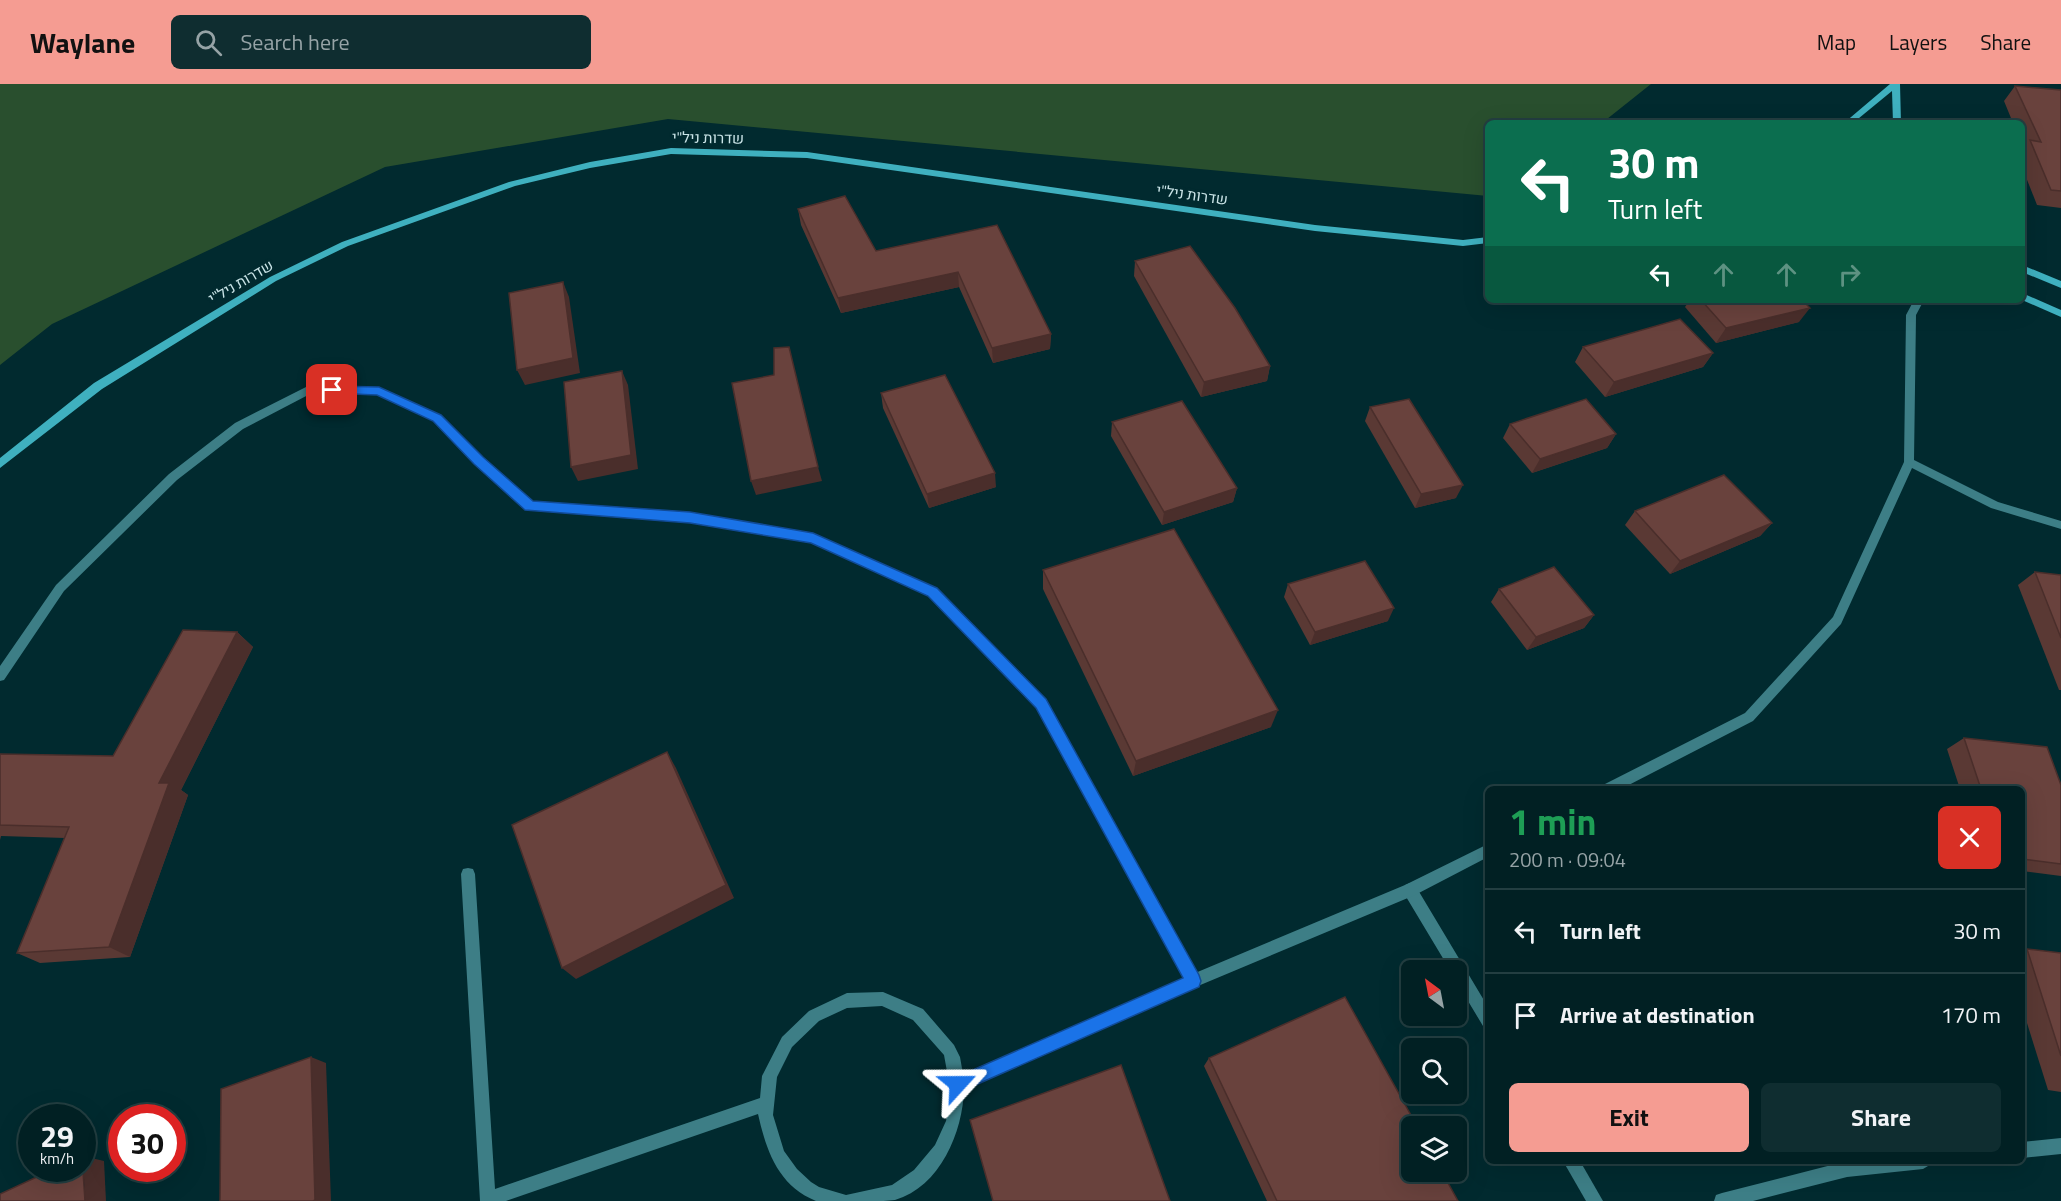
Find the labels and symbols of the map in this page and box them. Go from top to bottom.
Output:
street label: שדרות ניל"י [672,125,744,150]
street label: שדרות ניל"י [1155,178,1229,211]
street label: שדרות ניל"י [204,254,278,310]
pin [306,364,357,415]
north arrow [1401,960,1467,1026]
position arrow [926,1052,990,1116]
speed limit sign: 30 [108,1104,186,1182]

